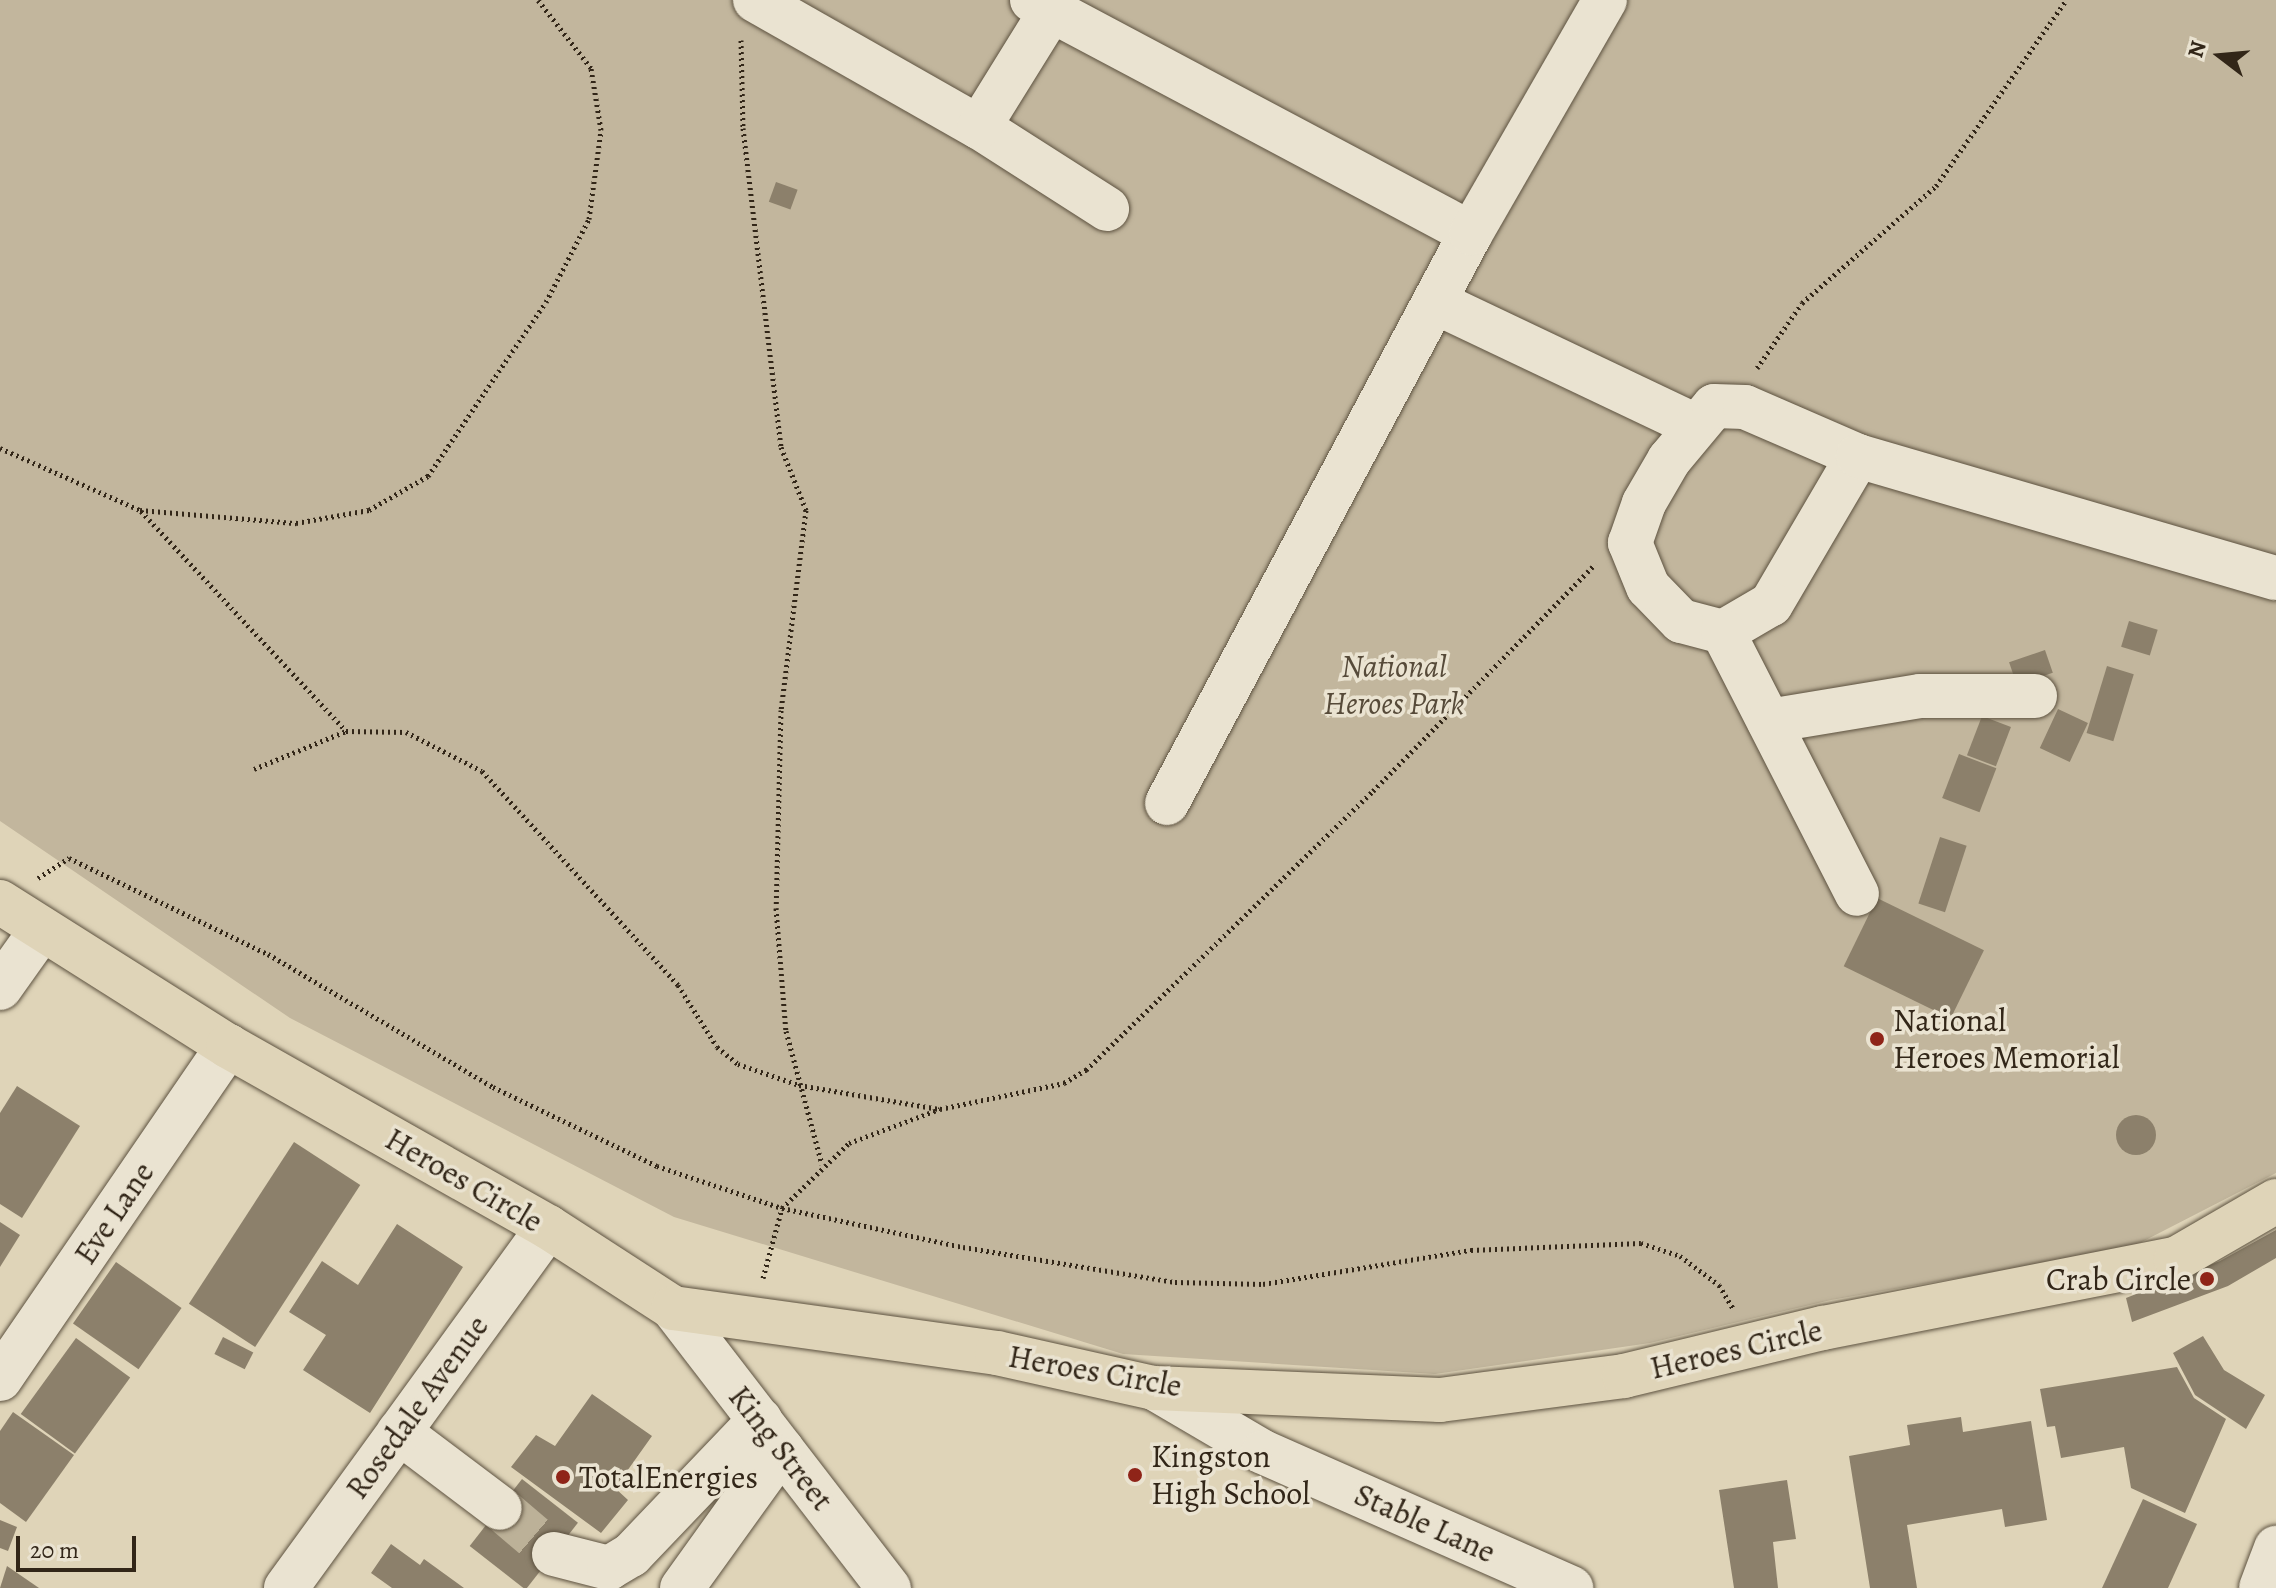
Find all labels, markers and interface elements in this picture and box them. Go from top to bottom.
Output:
north arrow [2180,16,2260,96]
text: N [2180,38,2214,61]
park label: National Heroes Park [1324,648,1464,723]
place label: National Heroes Memorial [1893,1002,2120,1077]
marker: National Heroes Memorial [1868,1030,1886,1048]
street label: Heroes Circle [378,1120,550,1240]
street label: Eve Lane [66,1154,162,1272]
place label: Crab Circle [2046,1260,2191,1298]
marker: Crab Circle [2198,1270,2216,1288]
street label: Rosedale Avenue [338,1308,496,1506]
street label: Heroes Circle [1646,1311,1826,1387]
street label: Heroes Circle [1005,1337,1185,1405]
street label: King Street [720,1378,842,1518]
place label: Kingston High School [1151,1438,1310,1513]
place label: TotalEnergies [579,1458,758,1496]
marker: Kingston High School [1126,1466,1144,1484]
marker: TotalEnergies [554,1468,572,1486]
street label: Stable Lane [1349,1475,1501,1571]
scale bar [20,1520,140,1570]
text: 20 m [30,1534,79,1566]

